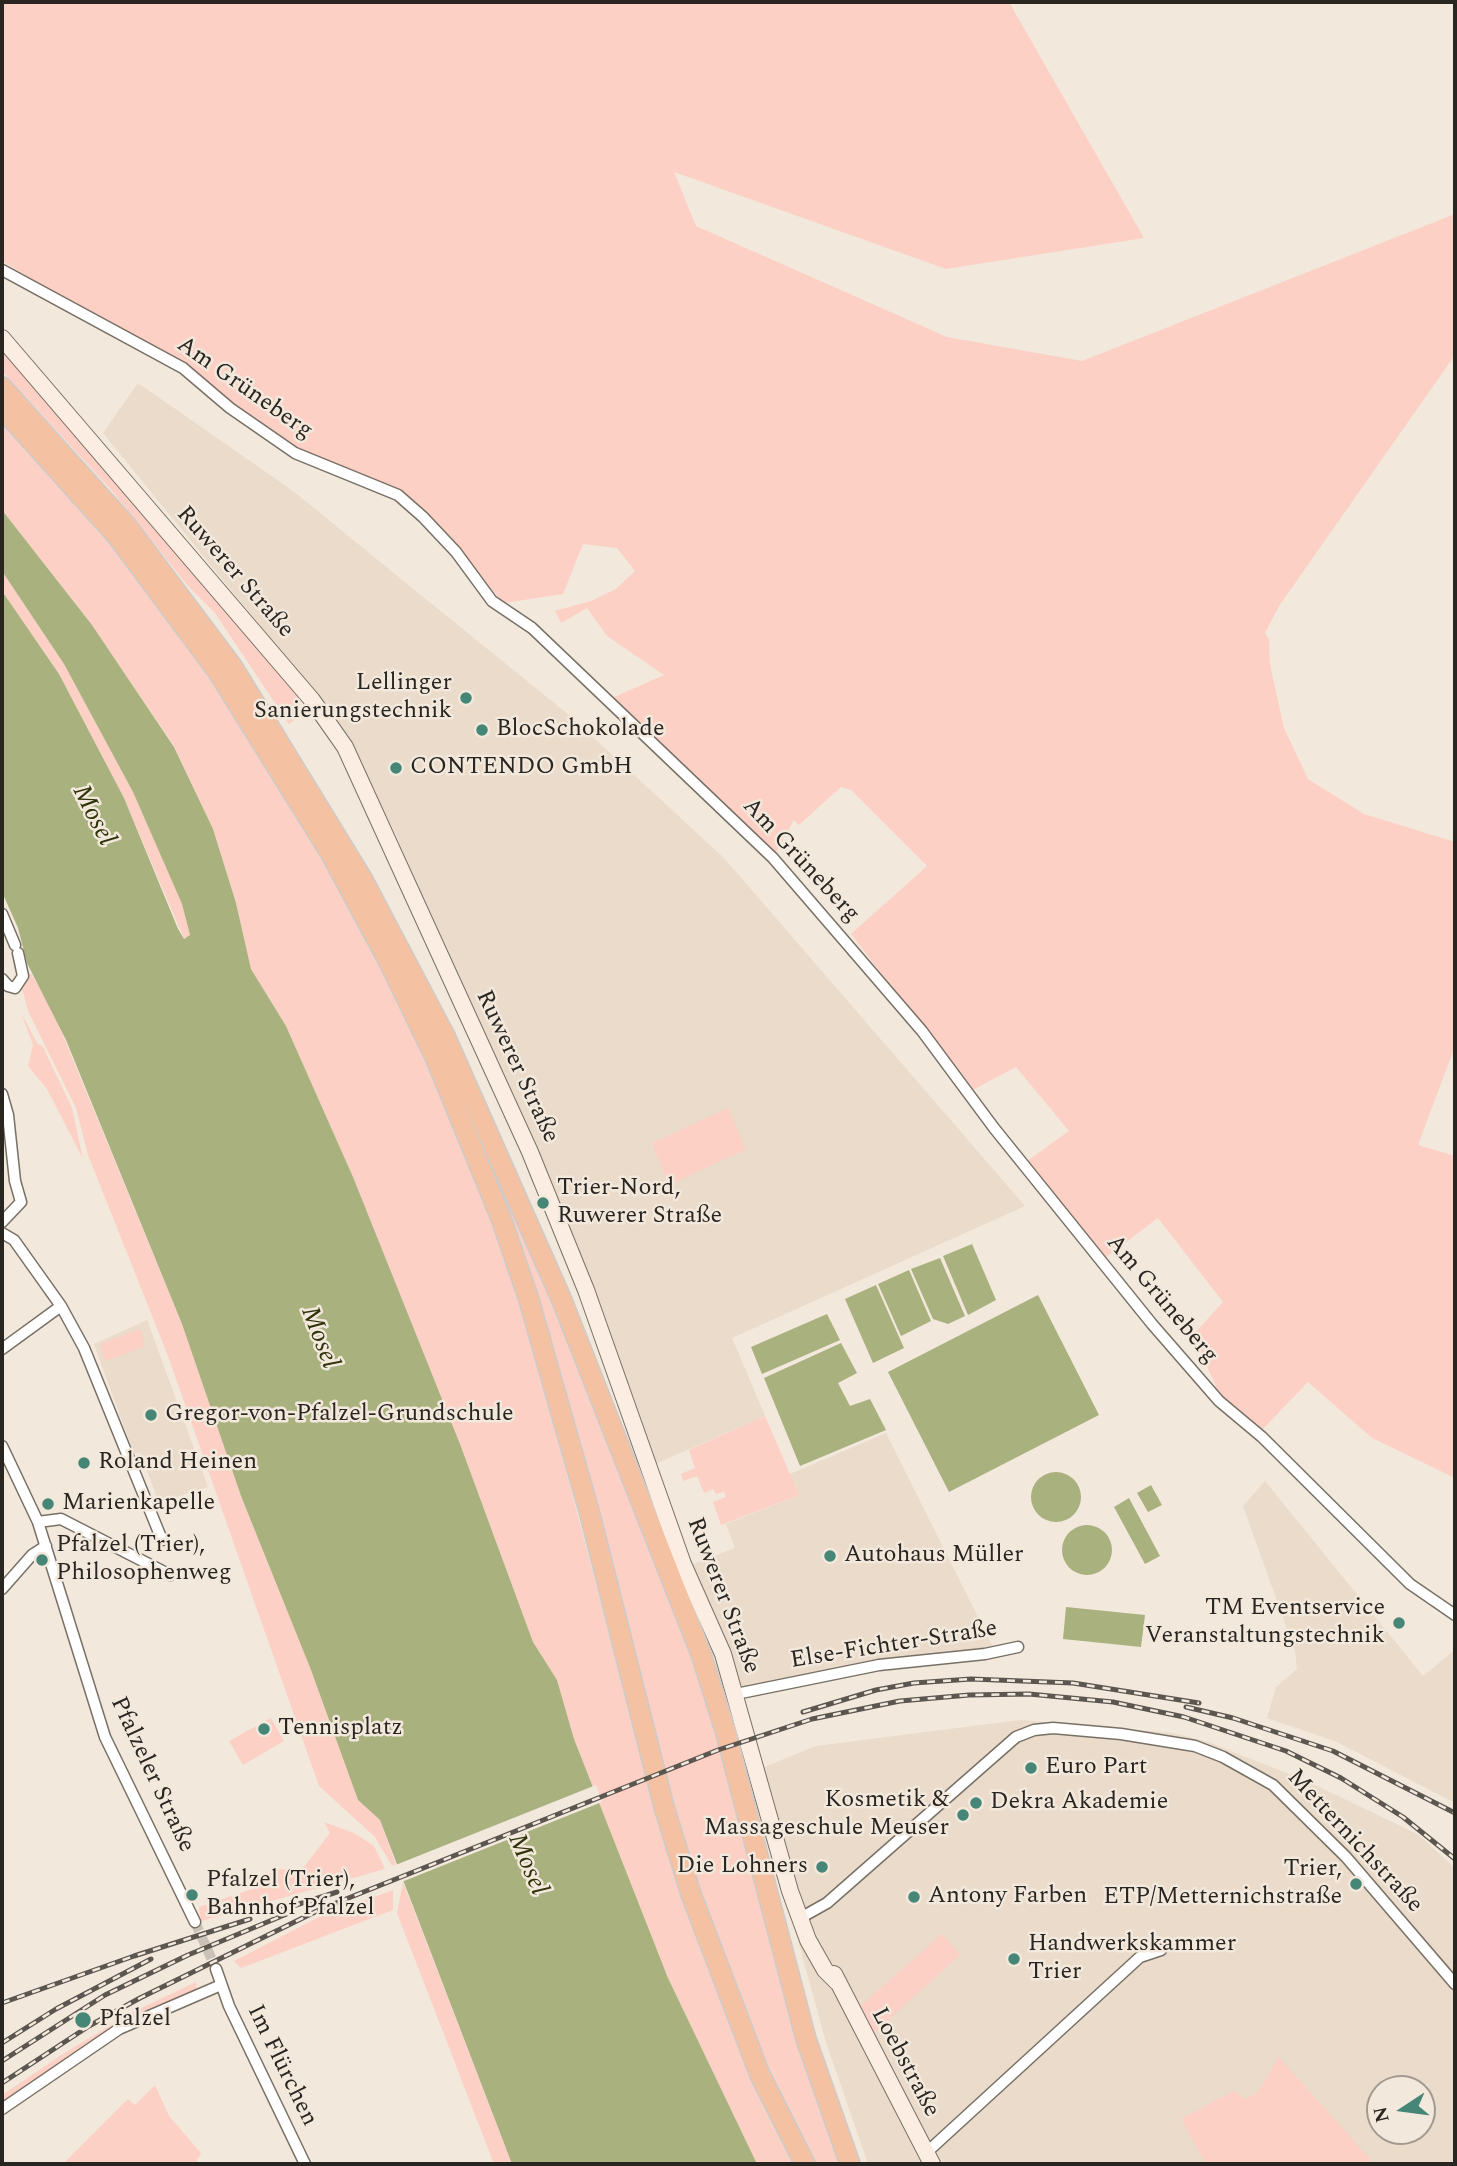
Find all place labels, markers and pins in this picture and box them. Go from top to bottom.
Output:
place label: Lellinger Sanierungstechnik [254,670,452,726]
marker: Lellinger Sanierungstechnik [458,690,474,706]
place label: BlocSchokolade [496,716,665,744]
marker: BlocSchokolade [474,722,490,738]
place label: CONTENDO GmbH [410,754,633,782]
marker: CONTENDO GmbH [388,760,404,776]
place label: Trier-Nord, Ruwerer Straße [557,1175,722,1231]
marker: Trier-Nord, Ruwerer Straße [535,1195,551,1211]
place label: Gregor-von-Pfalzel-Grundschule [165,1401,514,1429]
marker: Gregor-von-Pfalzel-Grundschule [143,1407,159,1423]
place label: Roland Heinen [98,1449,257,1477]
marker: Roland Heinen [76,1455,92,1471]
place label: Marienkapelle [62,1490,215,1518]
marker: Marienkapelle [40,1496,56,1512]
place label: Pfalzel (Trier), Philosophenweg [56,1532,232,1588]
place label: Autohaus Müller [844,1542,1024,1570]
marker: Autohaus Müller [822,1548,838,1564]
marker: Pfalzel (Trier), Philosophenweg [34,1552,50,1568]
place label: TM Eventservice Veranstaltungstechnik [1145,1595,1385,1651]
marker: TM Eventservice Veranstaltungstechnik [1391,1615,1407,1631]
place label: Tennisplatz [278,1715,403,1743]
marker: Tennisplatz [256,1721,272,1737]
place label: Euro Part [1045,1754,1147,1782]
marker: Euro Part [1023,1760,1039,1776]
place label: Kosmetik & Massageschule Meuser [704,1787,949,1843]
place label: Dekra Akademie [990,1789,1168,1817]
marker: Dekra Akademie [968,1795,984,1811]
marker: Kosmetik & Massageschule Meuser [955,1807,971,1823]
place label: Die Lohners [677,1853,808,1881]
place label: Trier, ETP/Metternichstraße [1103,1856,1342,1912]
marker: Die Lohners [814,1859,830,1875]
place label: Pfalzel (Trier), Bahnhof Pfalzel [206,1867,374,1923]
marker: Trier, ETP/Metternichstraße [1348,1876,1364,1892]
place label: Antony Farben [928,1883,1087,1911]
marker: Pfalzel (Trier), Bahnhof Pfalzel [184,1887,200,1903]
marker: Antony Farben [906,1889,922,1905]
place label: Handwerkskammer Trier [1028,1931,1236,1987]
marker: Handwerkskammer Trier [1006,1951,1022,1967]
place label: Pfalzel [99,2006,171,2034]
marker: Pfalzel [73,2010,93,2030]

